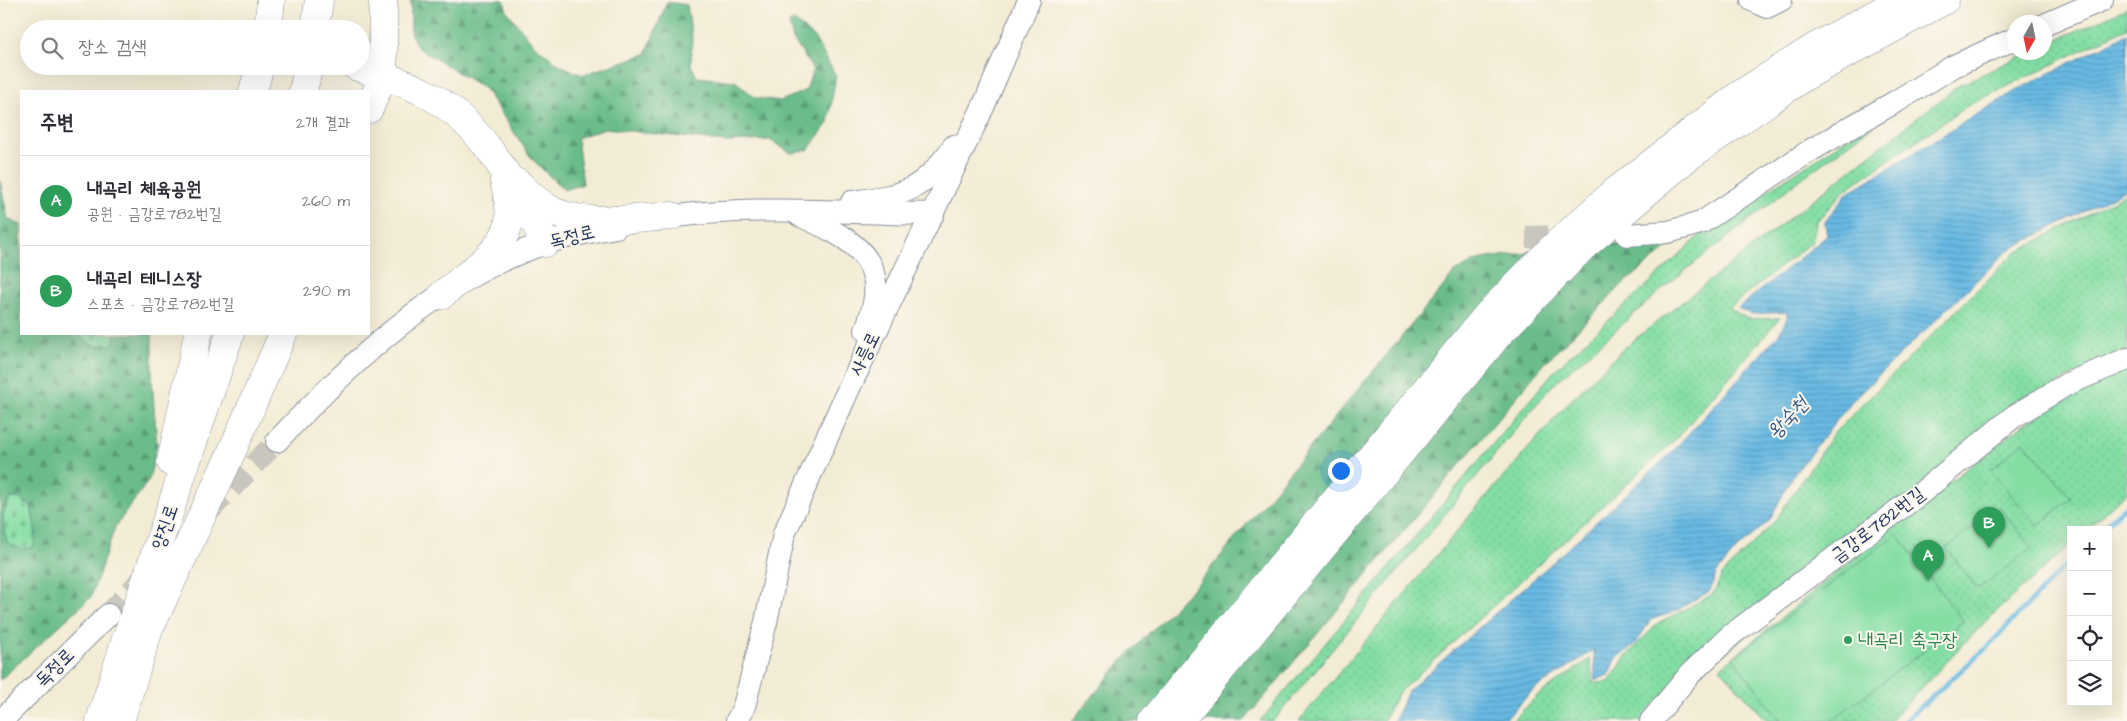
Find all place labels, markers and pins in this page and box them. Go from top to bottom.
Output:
pin: B [1973,507,2005,548]
pin: A [1912,540,1944,581]
place label: 내곡리 축구장 [1858,627,1957,654]
marker: 내곡리 축구장 [1842,634,1854,646]

